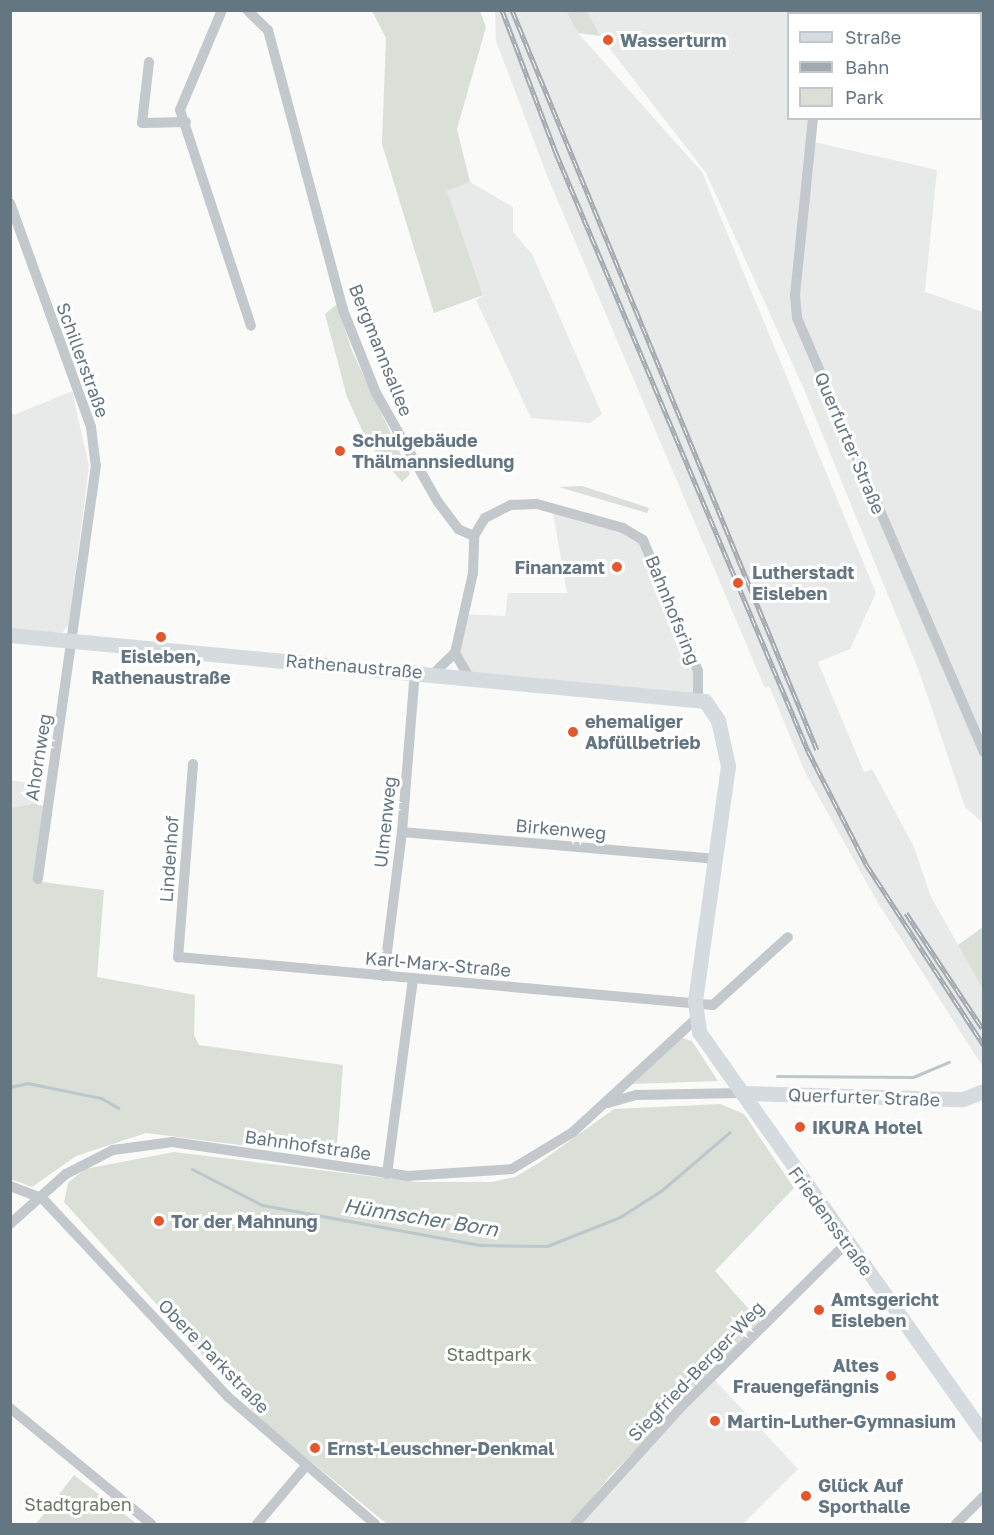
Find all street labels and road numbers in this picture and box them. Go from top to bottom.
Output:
street label: Bergmannsallee [345,281,417,419]
street label: Schillerstraße [52,300,114,420]
street label: Querfurter Straße [810,369,890,517]
street label: Bahnhofsring [641,552,705,668]
street label: Rathenaustraße [285,649,423,683]
street label: Ahornweg [20,712,56,802]
street label: Ulmenweg [369,775,401,869]
street label: Birkenweg [515,814,607,844]
street label: Lindenhof [155,815,183,903]
street label: Karl-Marx-Straße [364,947,512,981]
street label: Querfurter Straße [788,1084,940,1110]
street label: Bahnhofstraße [243,1125,373,1165]
street label: Friedensstraße [784,1162,878,1280]
street label: Obere Parkstraße [154,1294,274,1418]
street label: Siegfried-Berger-Weg [624,1296,768,1446]

